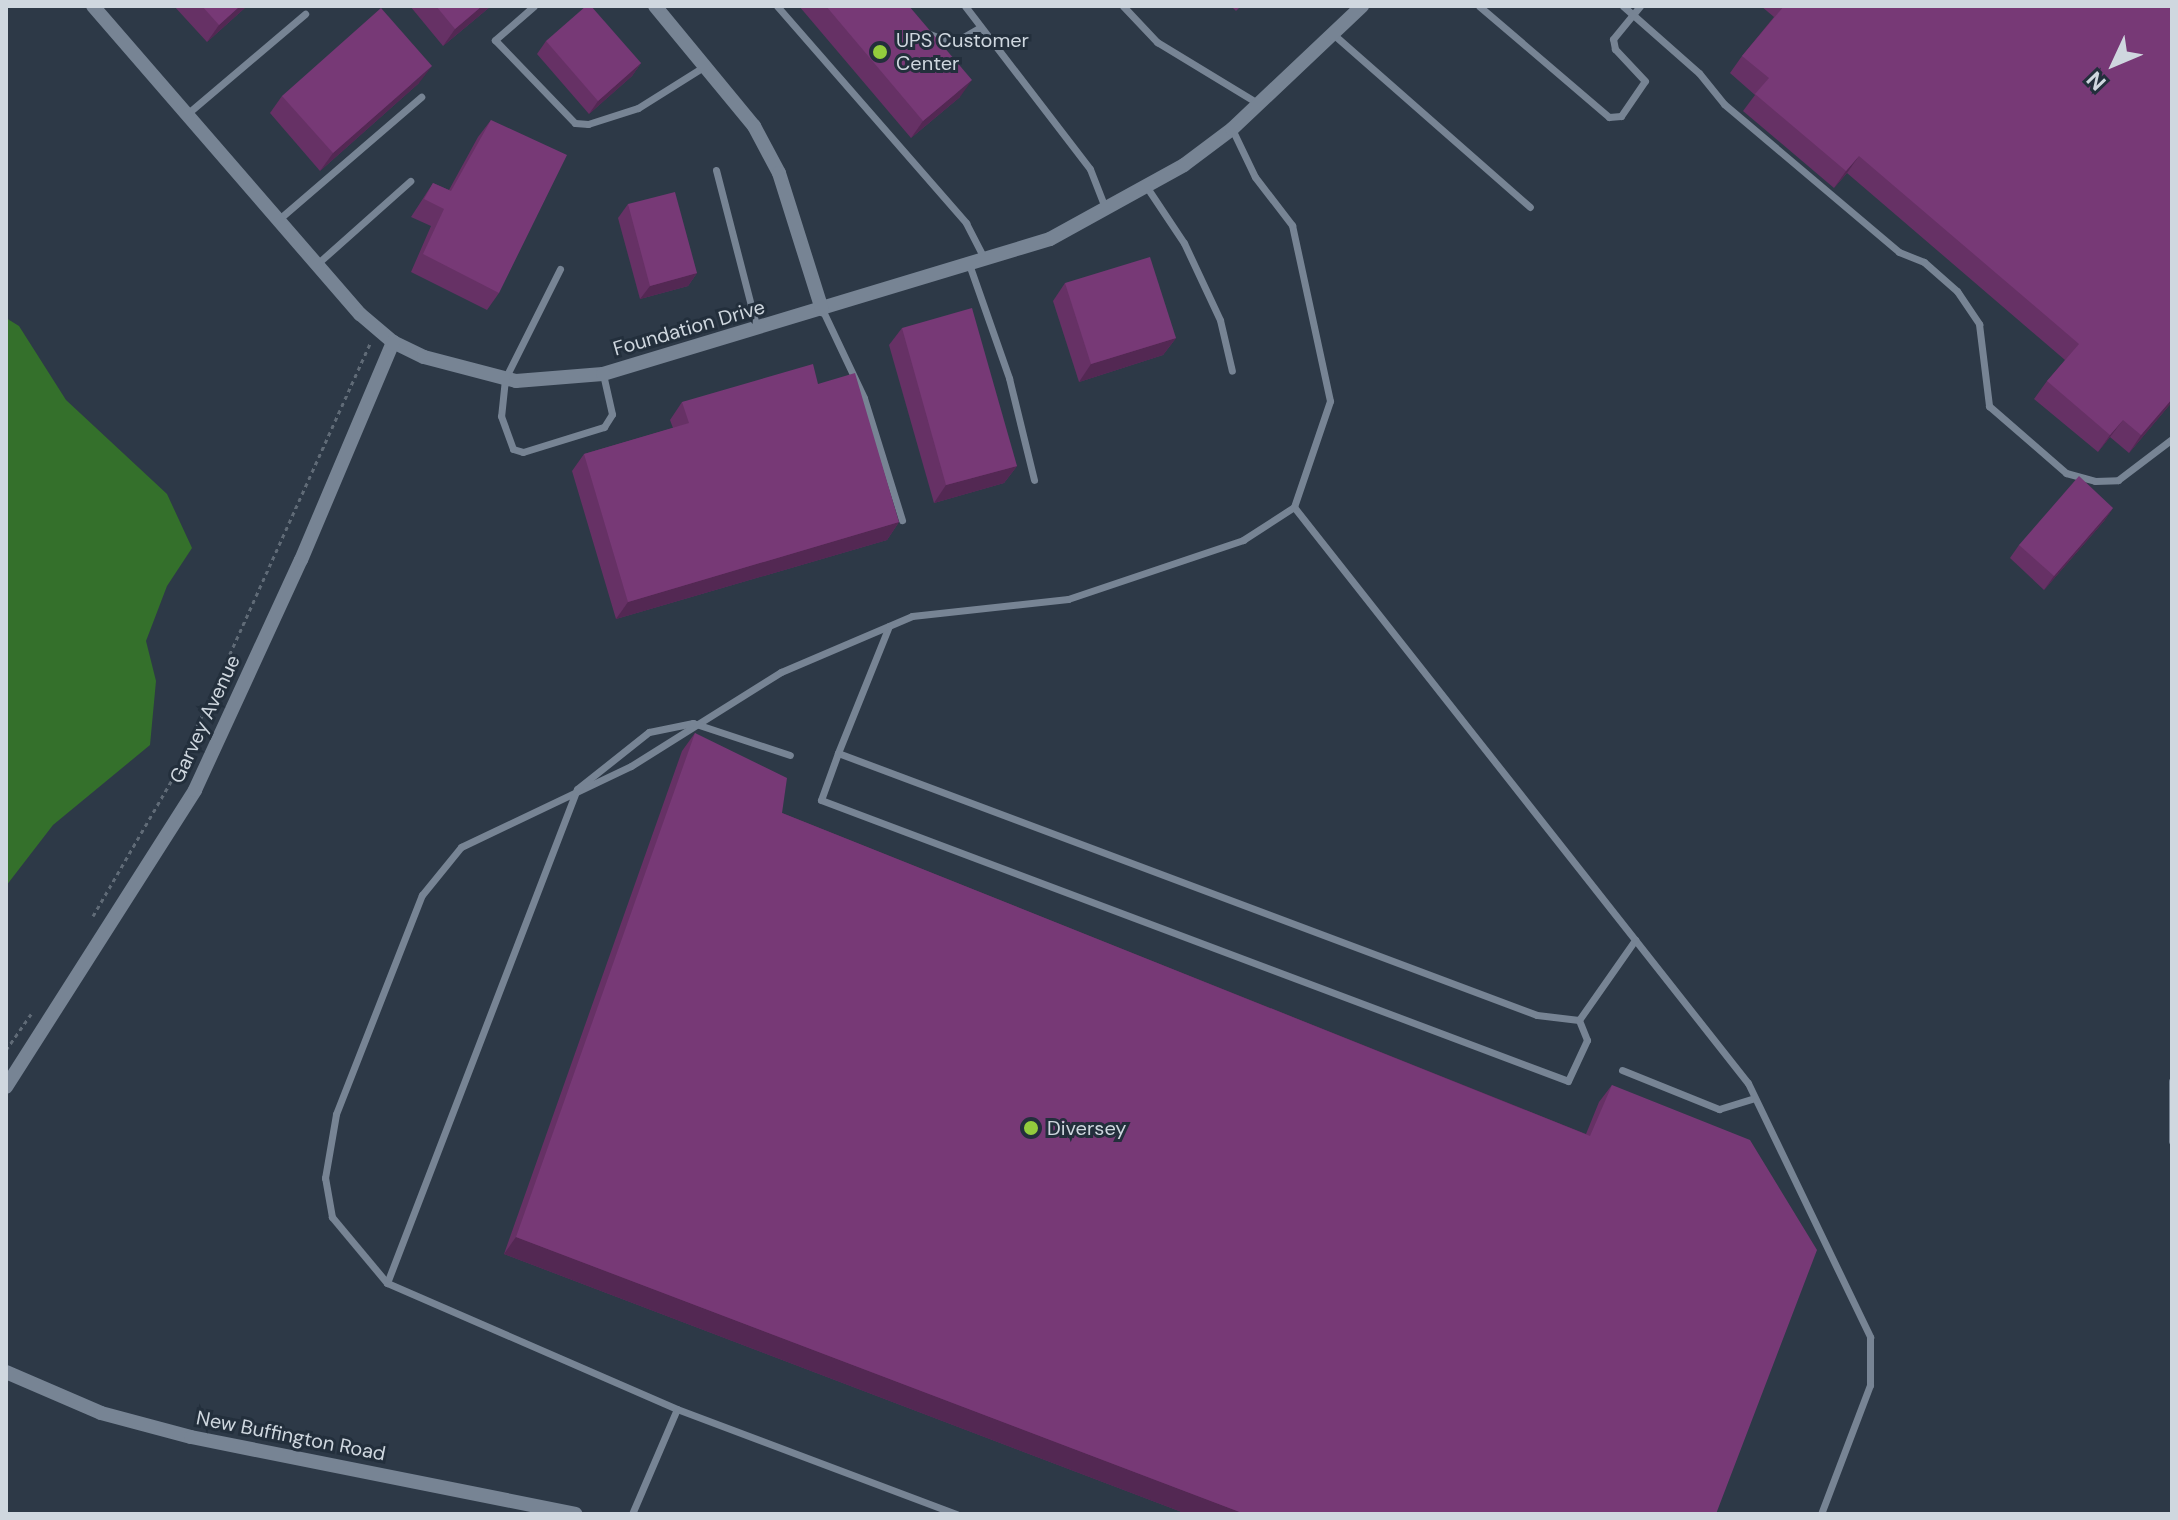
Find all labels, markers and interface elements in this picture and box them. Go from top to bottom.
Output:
north arrow [2074,24,2154,104]
place label: UPS Customer Center [896,28,1029,75]
marker: UPS Customer Center [871,43,889,61]
text: N [2080,65,2112,97]
street label: Foundation Drive [610,295,768,361]
street label: Garvey Avenue [165,651,245,787]
place label: Diversey [1047,1116,1126,1140]
marker: Diversey [1022,1119,1040,1137]
street label: New Buffington Road [194,1406,388,1466]

